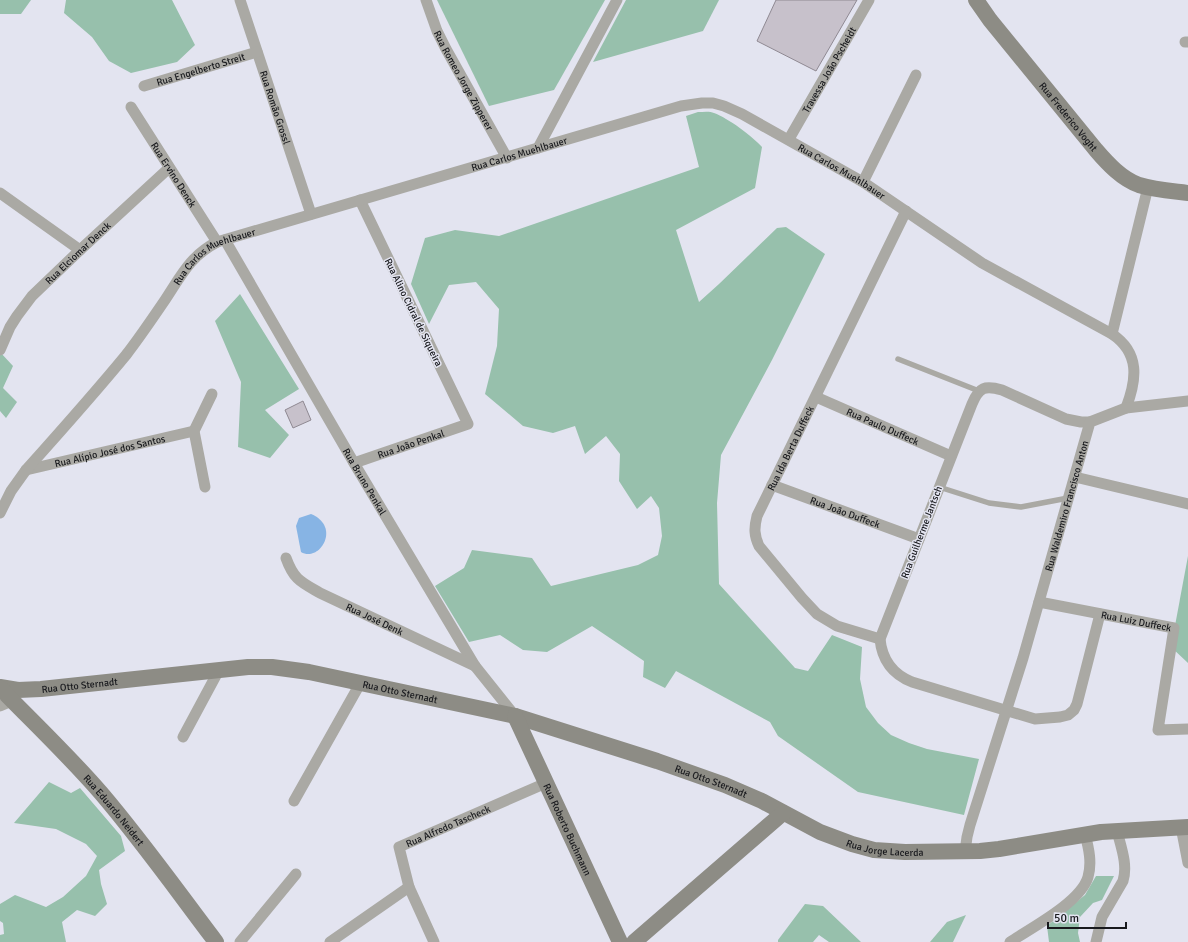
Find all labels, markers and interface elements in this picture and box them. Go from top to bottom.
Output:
street label: Travessa João Pscheidt [800,25,859,115]
street label: Rua Romeo Jorge Zipperer [431,29,495,133]
street label: Rua Engelberto Streit [155,51,247,89]
street label: Rua Romão Grossl [257,69,292,146]
street label: Rua Frederico Voght [1036,80,1100,155]
street label: Rua Carlos Muehlbauer [470,135,569,174]
street label: Rua Ervino Denck [148,140,198,210]
street label: Rua Carlos Muehlbauer [795,142,887,202]
street label: Rua Elciomar Denck [43,220,114,287]
street label: Rua Carlos Muehlbauer [171,226,257,288]
street label: Rua Alino Cidral de Siqueira [382,256,445,368]
street label: Rua Ida Berta Duffeck [765,404,817,493]
street label: Rua Paulo Duffeck [844,406,921,448]
street label: Rua João Penkal [376,428,446,461]
street label: Rua Alípio José dos Santos [54,433,167,470]
street label: Rua Waldemiro Francisco Anton [1043,439,1091,573]
street label: Rua Bruno Penkal [340,446,389,517]
street label: Rua Guilherme Jantsch [899,484,945,580]
street label: Rua João Duffeck [808,494,882,531]
street label: Rua José Denk [344,601,405,638]
street label: Rua Luiz Duffeck [1100,609,1172,634]
street label: Rua Otto Sternadt [41,676,119,696]
street label: Rua Otto Sternadt [361,679,439,706]
street label: Rua Otto Sternadt [673,763,749,801]
street label: Rua Eduardo Neidert [81,772,146,849]
street label: Rua Roberto Buchmann [540,782,593,878]
street label: Rua Alfredo Tascheck [404,803,492,850]
street label: Rua Jorge Lacerda [844,837,924,859]
scale bar [1048,904,1126,930]
text: 50 m [1054,911,1079,926]

